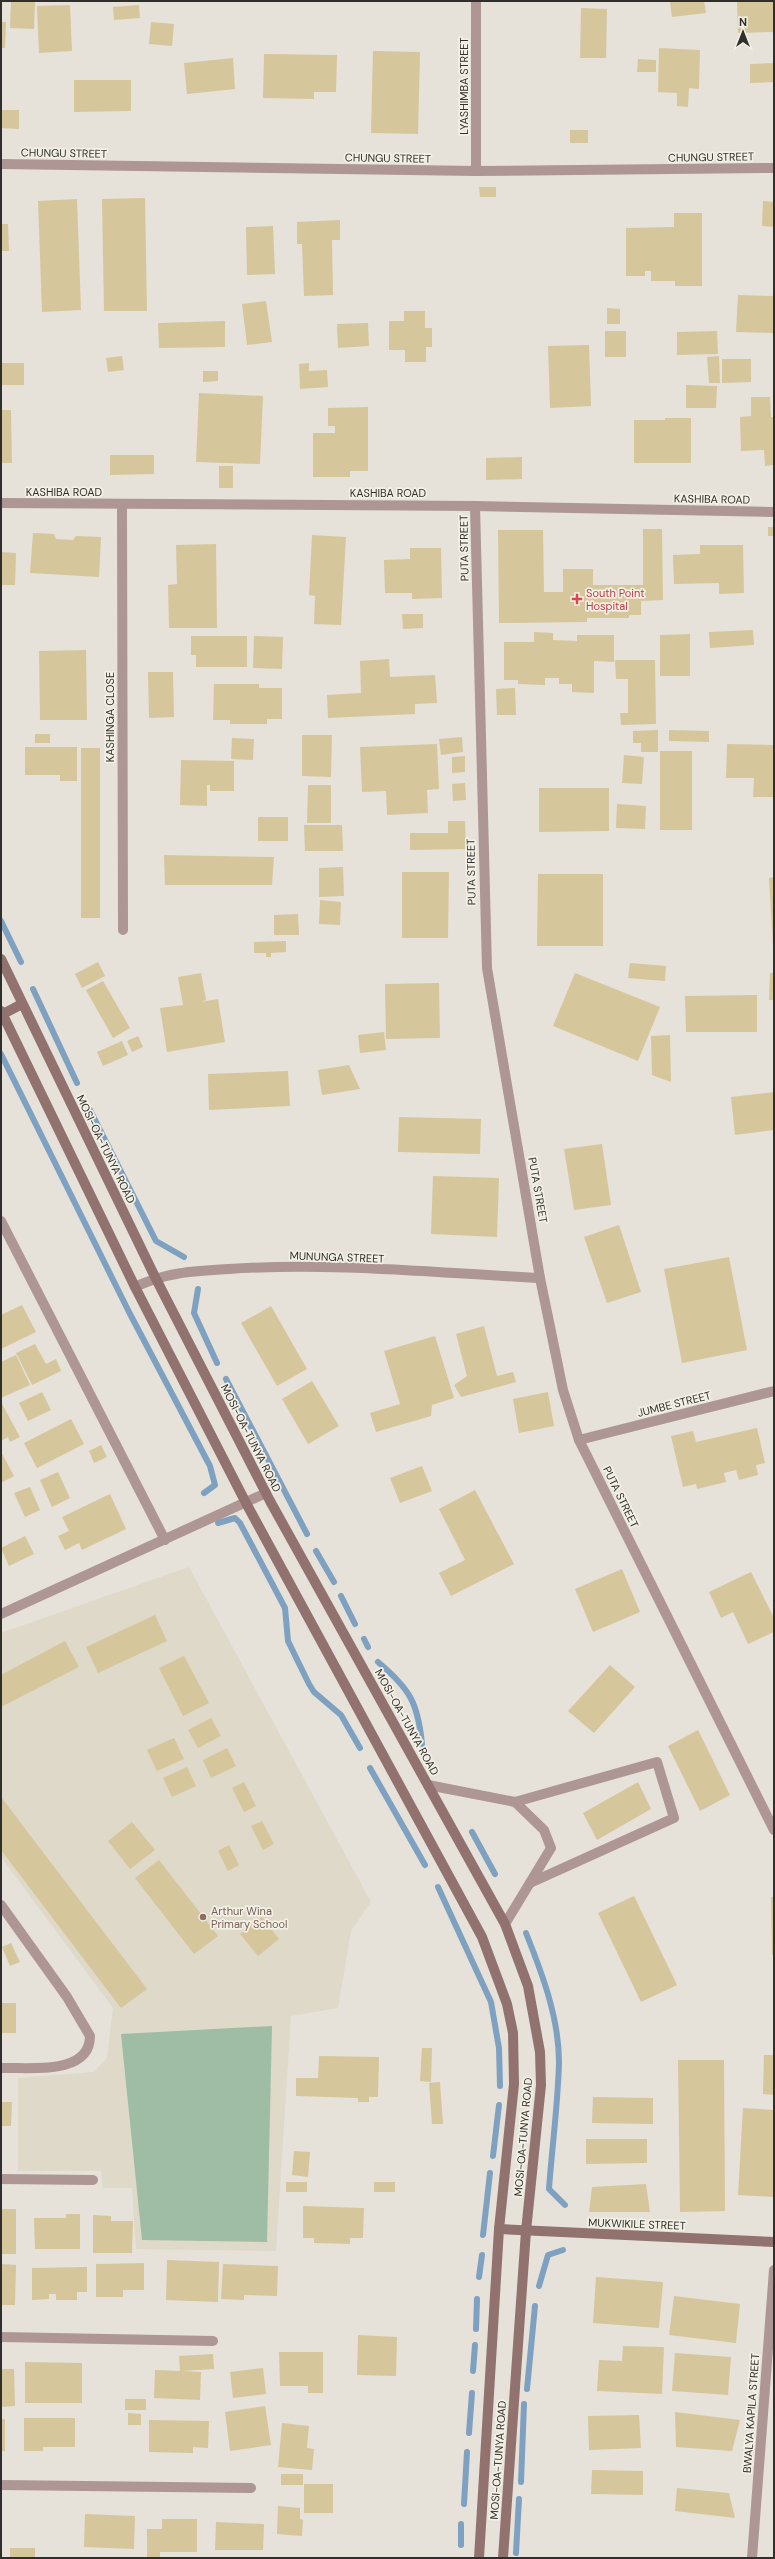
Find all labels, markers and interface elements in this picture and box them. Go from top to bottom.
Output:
north arrow [723,12,763,52]
text: N [739,15,747,29]
street label: LYASHIMBA STREET [457,37,471,135]
street label: CHUNGU STREET [21,145,107,161]
street label: CHUNGU STREET [668,149,754,165]
street label: CHUNGU STREET [345,150,431,166]
street label: KASHIBA ROAD [26,485,103,499]
street label: KASHIBA ROAD [350,486,427,500]
street label: KASHIBA ROAD [674,491,751,507]
street label: PUTA STREET [456,515,472,581]
place label: South Point Hospital [586,586,645,613]
marker: South Point Hospital [571,593,583,605]
street label: KASHINGA CLOSE [103,672,117,762]
street label: PUTA STREET [463,839,479,905]
street label: MOSI-OA-TUNYA ROAD [74,1092,139,1206]
street label: PUTA STREET [525,1156,551,1224]
street label: MUNUNGA STREET [289,1248,385,1266]
street label: MOSI-OA-TUNYA ROAD [218,1382,284,1495]
street label: JUMBE STREET [636,1388,712,1420]
street label: PUTA STREET [600,1464,642,1530]
street label: MOSI-OA-TUNYA ROAD [372,1666,442,1778]
place label: Arthur Wina Primary School [211,1904,287,1931]
marker: Arthur Wina Primary School [198,1912,208,1922]
street label: MOSI-OA-TUNYA ROAD [511,2077,535,2197]
street label: MUKWIKILE STREET [588,2215,686,2233]
street label: BWALYA KAPILA STREET [740,2353,762,2473]
street label: MOSI-OA-TUNYA ROAD [487,2400,509,2520]

